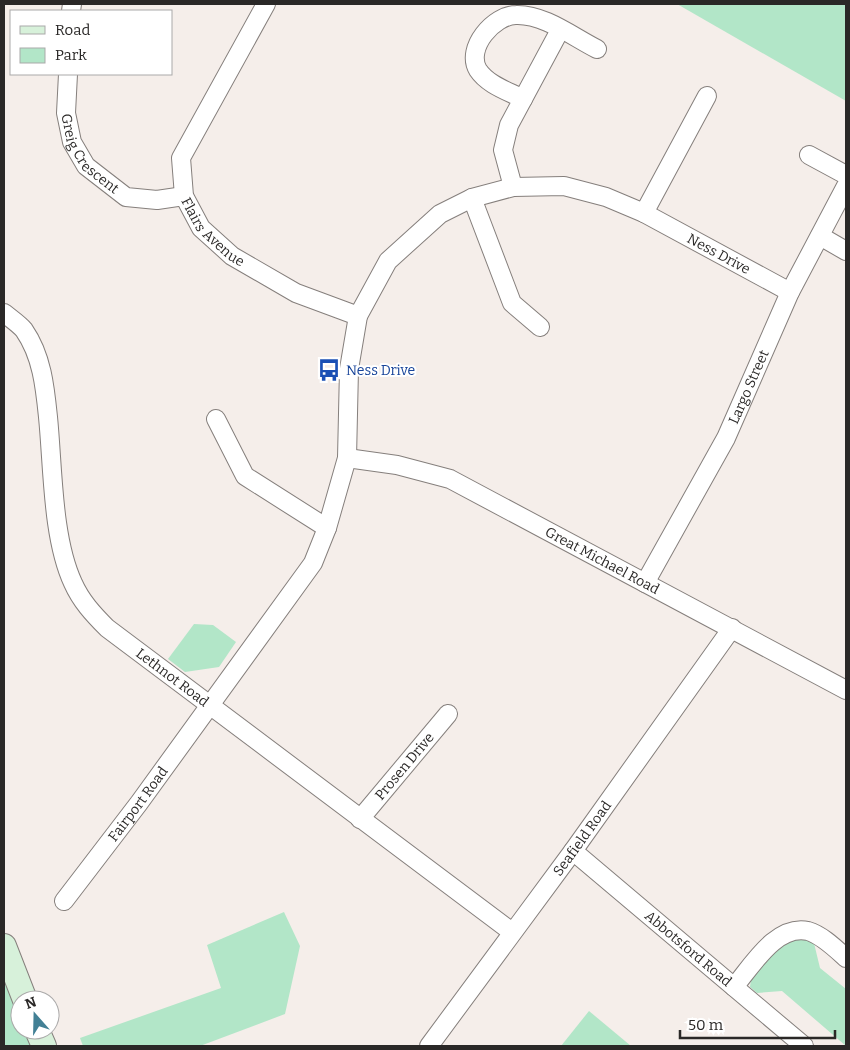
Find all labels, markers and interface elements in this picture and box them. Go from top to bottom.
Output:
legend [10,10,172,75]
text: Road [55,21,90,39]
text: Park [55,46,87,64]
street label: Greig Crescent [57,112,122,197]
street label: Flairs Avenue [177,195,247,270]
street label: Ness Drive [684,230,753,278]
street label: Largo Street [725,347,773,427]
bus stop icon: Ness Drive [316,357,342,383]
place label: Ness Drive [346,362,415,379]
street label: Great Michael Road [542,523,662,598]
street label: Lethnot Road [133,645,212,710]
street label: Prosen Drive [372,729,438,804]
street label: Fairport Road [105,763,172,845]
street label: Seafield Road [550,798,615,879]
street label: Abbotsford Road [641,907,735,990]
north arrow [10,990,60,1040]
text: N [23,993,39,1013]
scale bar [680,1008,835,1040]
text: 50 m [688,1016,724,1034]

